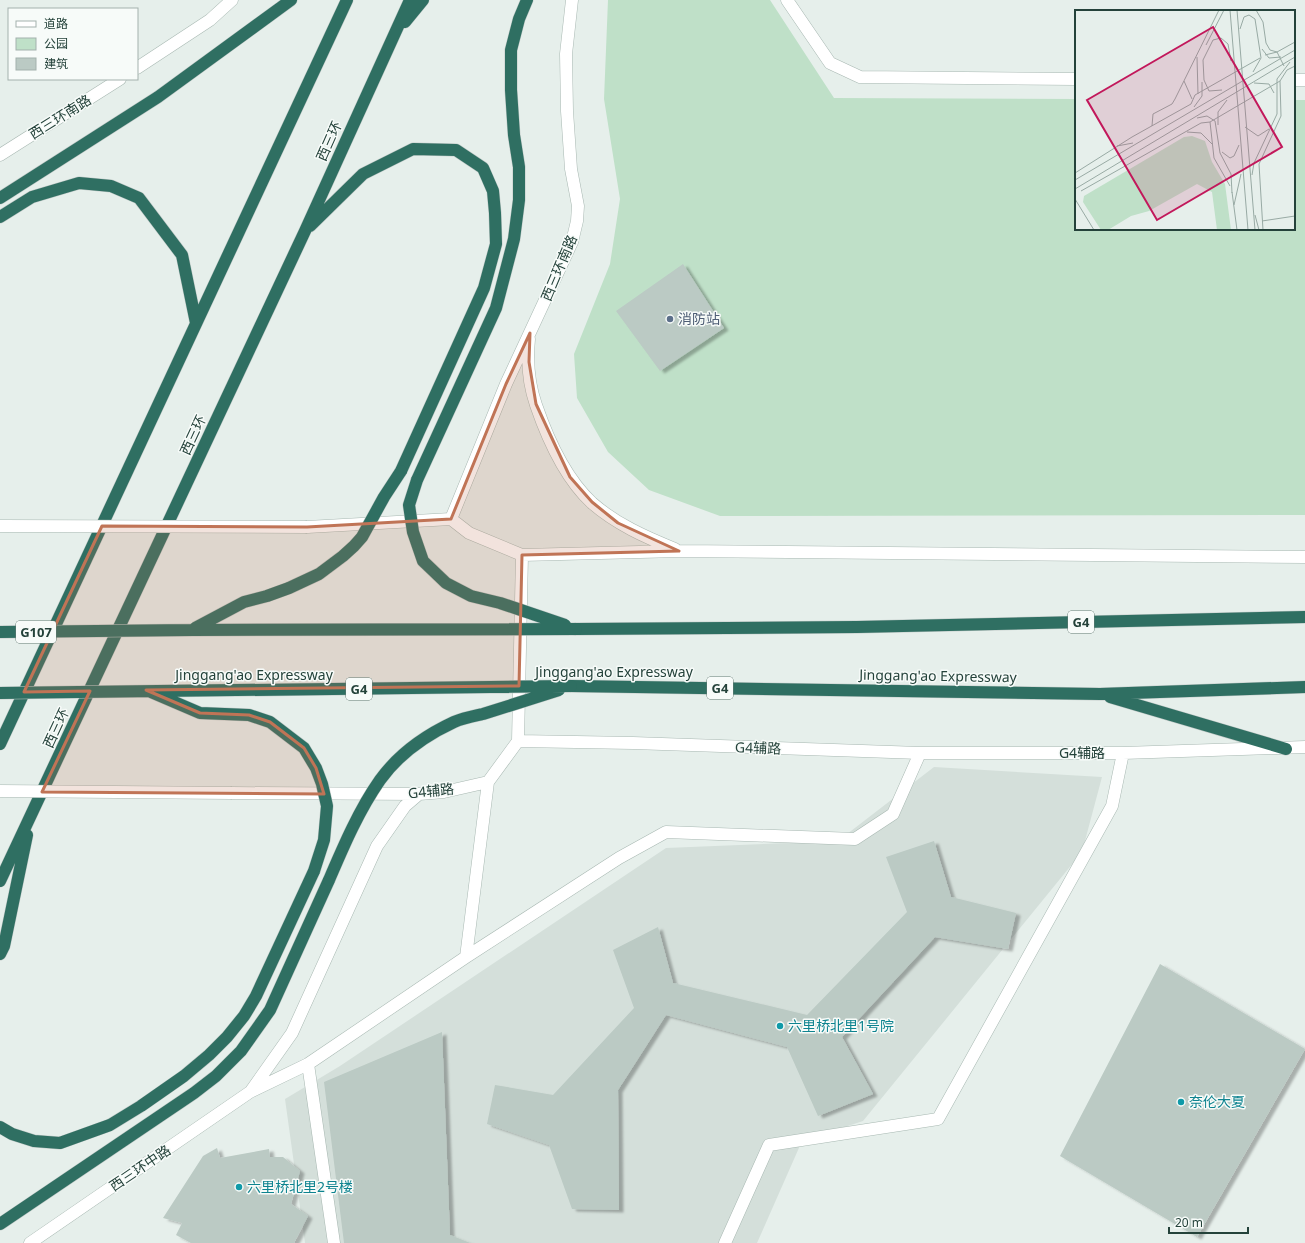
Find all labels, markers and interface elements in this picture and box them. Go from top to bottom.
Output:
legend [8,8,138,80]
inset map [1075,10,1295,230]
text: 道路 [44,15,68,32]
text: 公园 [44,35,68,52]
text: 建筑 [44,55,68,72]
street label: 西三环南路 [25,90,94,143]
street label: 西三环 [311,118,346,164]
street label: 西三环南路 [536,232,581,304]
place label: 消防站 [678,309,720,328]
marker: 消防站 [665,314,675,324]
street label: 西三环 [175,412,210,458]
road number: G4 [1068,611,1094,633]
road number: G107 [16,621,56,643]
street label: Jinggang'ao Expressway [533,662,694,681]
street label: Jinggang'ao Expressway [173,665,334,684]
street label: Jinggang'ao Expressway [857,665,1018,686]
road number: G4 [707,677,733,699]
road number: G4 [346,678,372,700]
street label: 西三环 [38,705,73,751]
street label: G4辅路 [735,737,781,758]
street label: G4辅路 [1059,743,1105,762]
street label: G4辅路 [407,779,455,802]
place label: 六里桥北里1号院 [788,1016,894,1035]
marker: 六里桥北里1号院 [775,1021,785,1031]
place label: 奈伦大夏 [1189,1092,1245,1111]
marker: 奈伦大夏 [1176,1097,1186,1107]
street label: 西三环中路 [105,1140,174,1195]
place label: 六里桥北里2号楼 [247,1177,353,1196]
marker: 六里桥北里2号楼 [234,1182,244,1192]
scale bar [1169,1209,1248,1235]
text: 20 m [1175,1214,1203,1231]

